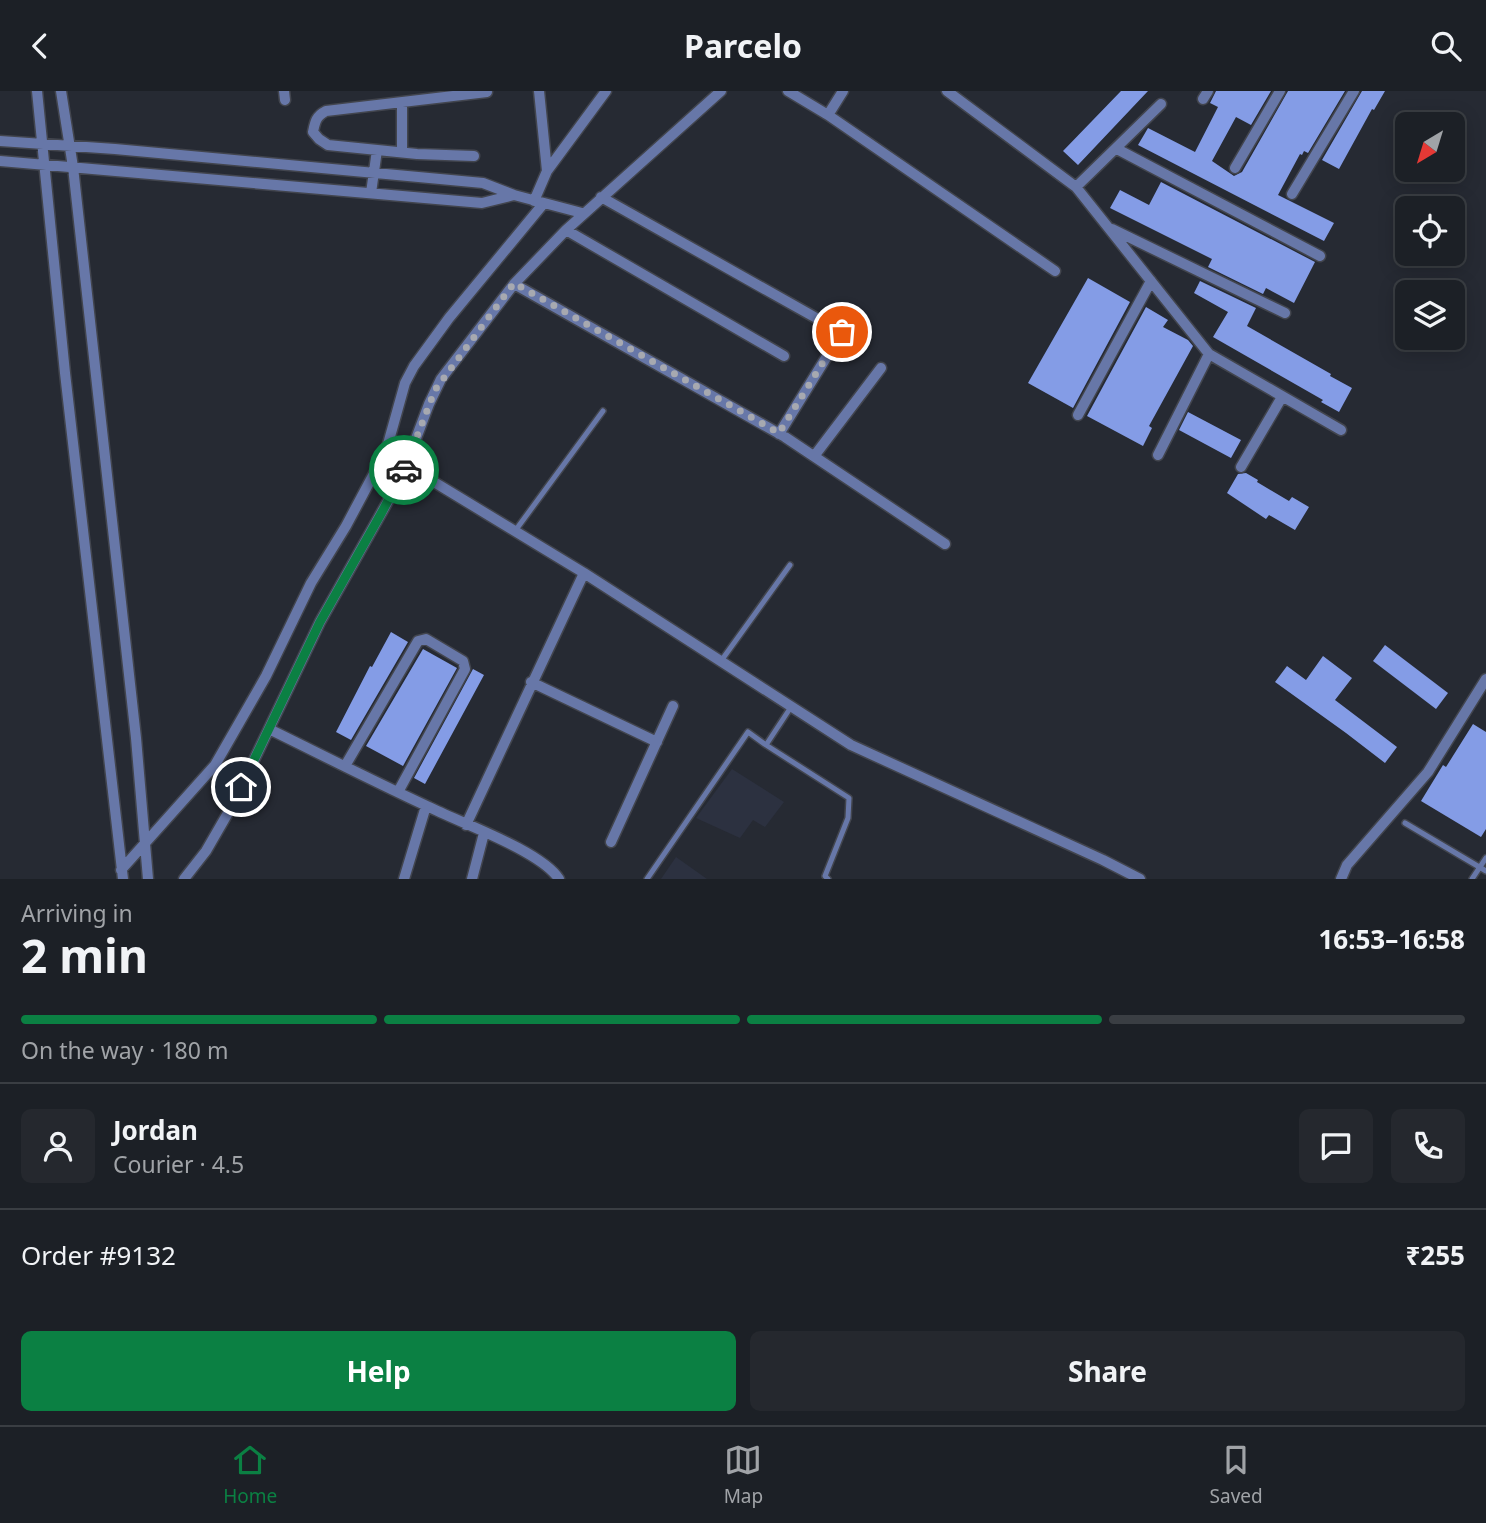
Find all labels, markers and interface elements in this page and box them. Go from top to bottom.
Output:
text: Parcelo [684,24,802,67]
icon: back [21,27,59,65]
icon: search [1427,27,1465,65]
north arrow [1395,112,1465,182]
map controls [1395,112,1465,350]
button: locate [1395,196,1465,266]
button: layers [1395,280,1465,350]
pin [812,302,872,362]
icon: bag [823,313,861,351]
courier [369,435,439,505]
icon: car [385,451,423,489]
pin [211,757,271,817]
icon: home [222,768,260,806]
text: Arriving in [21,897,133,929]
text: 16:53–16:58 [1318,921,1465,957]
text: 2 min [21,924,148,986]
text: On the way · 180 m [21,1034,228,1066]
button: person [21,1109,95,1183]
button: chat [1299,1109,1373,1183]
button: phone [1391,1109,1465,1183]
text: Jordan [113,1112,198,1148]
text: Courier · 4.5 [113,1148,244,1180]
text: Order #9132 [21,1237,176,1273]
text: ₹255 [1406,1237,1465,1273]
button: Help [21,1331,736,1411]
button: Share [750,1331,1465,1411]
tab: Home [223,1441,277,1509]
tab: Map [724,1441,763,1509]
tab: Saved [1210,1441,1263,1509]

